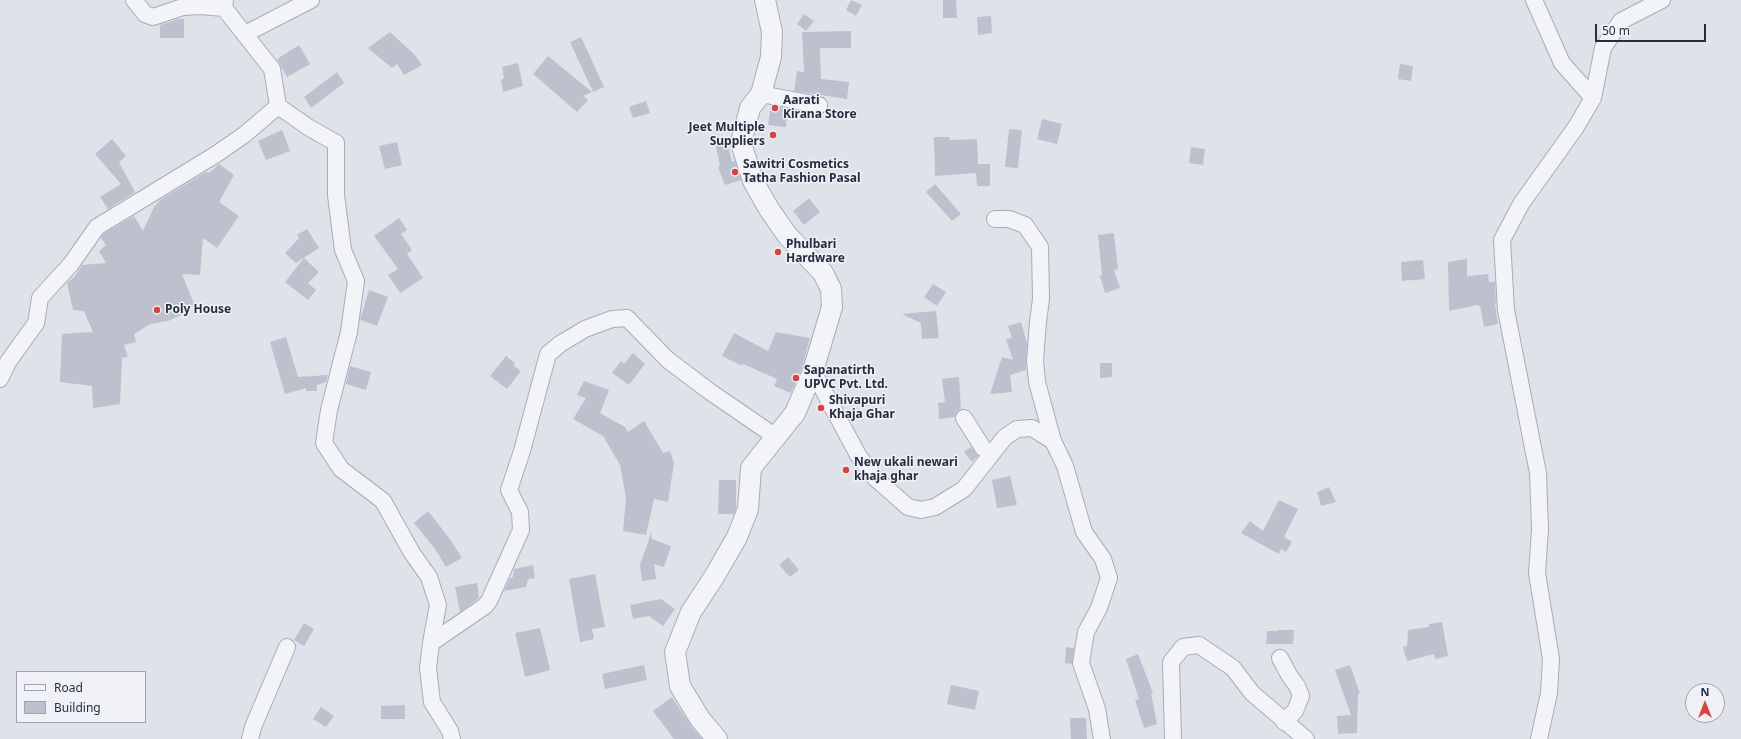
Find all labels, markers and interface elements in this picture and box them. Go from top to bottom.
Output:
scale bar [1597,16,1708,42]
text: 50 m [1602,22,1630,39]
place label: Aarati Kirana Store [783,94,857,122]
marker: Aarati Kirana Store [770,103,780,113]
place label: Jeet Multiple Suppliers [689,121,765,149]
marker: Jeet Multiple Suppliers [768,130,778,140]
place label: Sawitri Cosmetics Tatha Fashion Pasal [743,158,861,186]
marker: Sawitri Cosmetics Tatha Fashion Pasal [730,167,740,177]
place label: Phulbari Hardware [786,238,845,266]
marker: Phulbari Hardware [773,247,783,257]
place label: Poly House [165,303,231,317]
marker: Poly House [152,305,162,315]
place label: Sapanatirth UPVC Pvt. Ltd. [804,364,888,392]
marker: Sapanatirth UPVC Pvt. Ltd. [791,373,801,383]
place label: Shivapuri Khaja Ghar [829,394,895,422]
marker: Shivapuri Khaja Ghar [816,403,826,413]
place label: New ukali newari khaja ghar [854,456,958,484]
marker: New ukali newari khaja ghar [841,465,851,475]
legend [16,671,146,723]
text: Road [54,679,83,696]
north arrow [1685,683,1725,723]
text: N [1701,684,1709,699]
text: Building [54,699,101,716]

